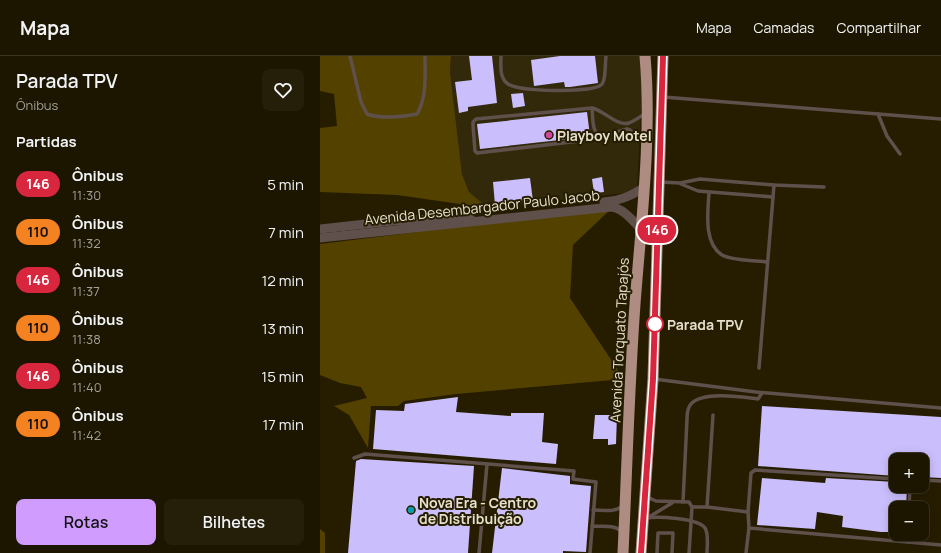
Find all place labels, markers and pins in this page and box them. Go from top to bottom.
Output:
place label: Playboy Motel [557,126,652,145]
marker: Playboy Motel [544,130,554,140]
marker: Parada TPV [646,315,664,333]
place label: Parada TPV [667,315,743,334]
place label: Nova Era - Centro de Distribuição [419,493,537,528]
marker: Nova Era - Centro de Distribuição [406,505,416,515]

